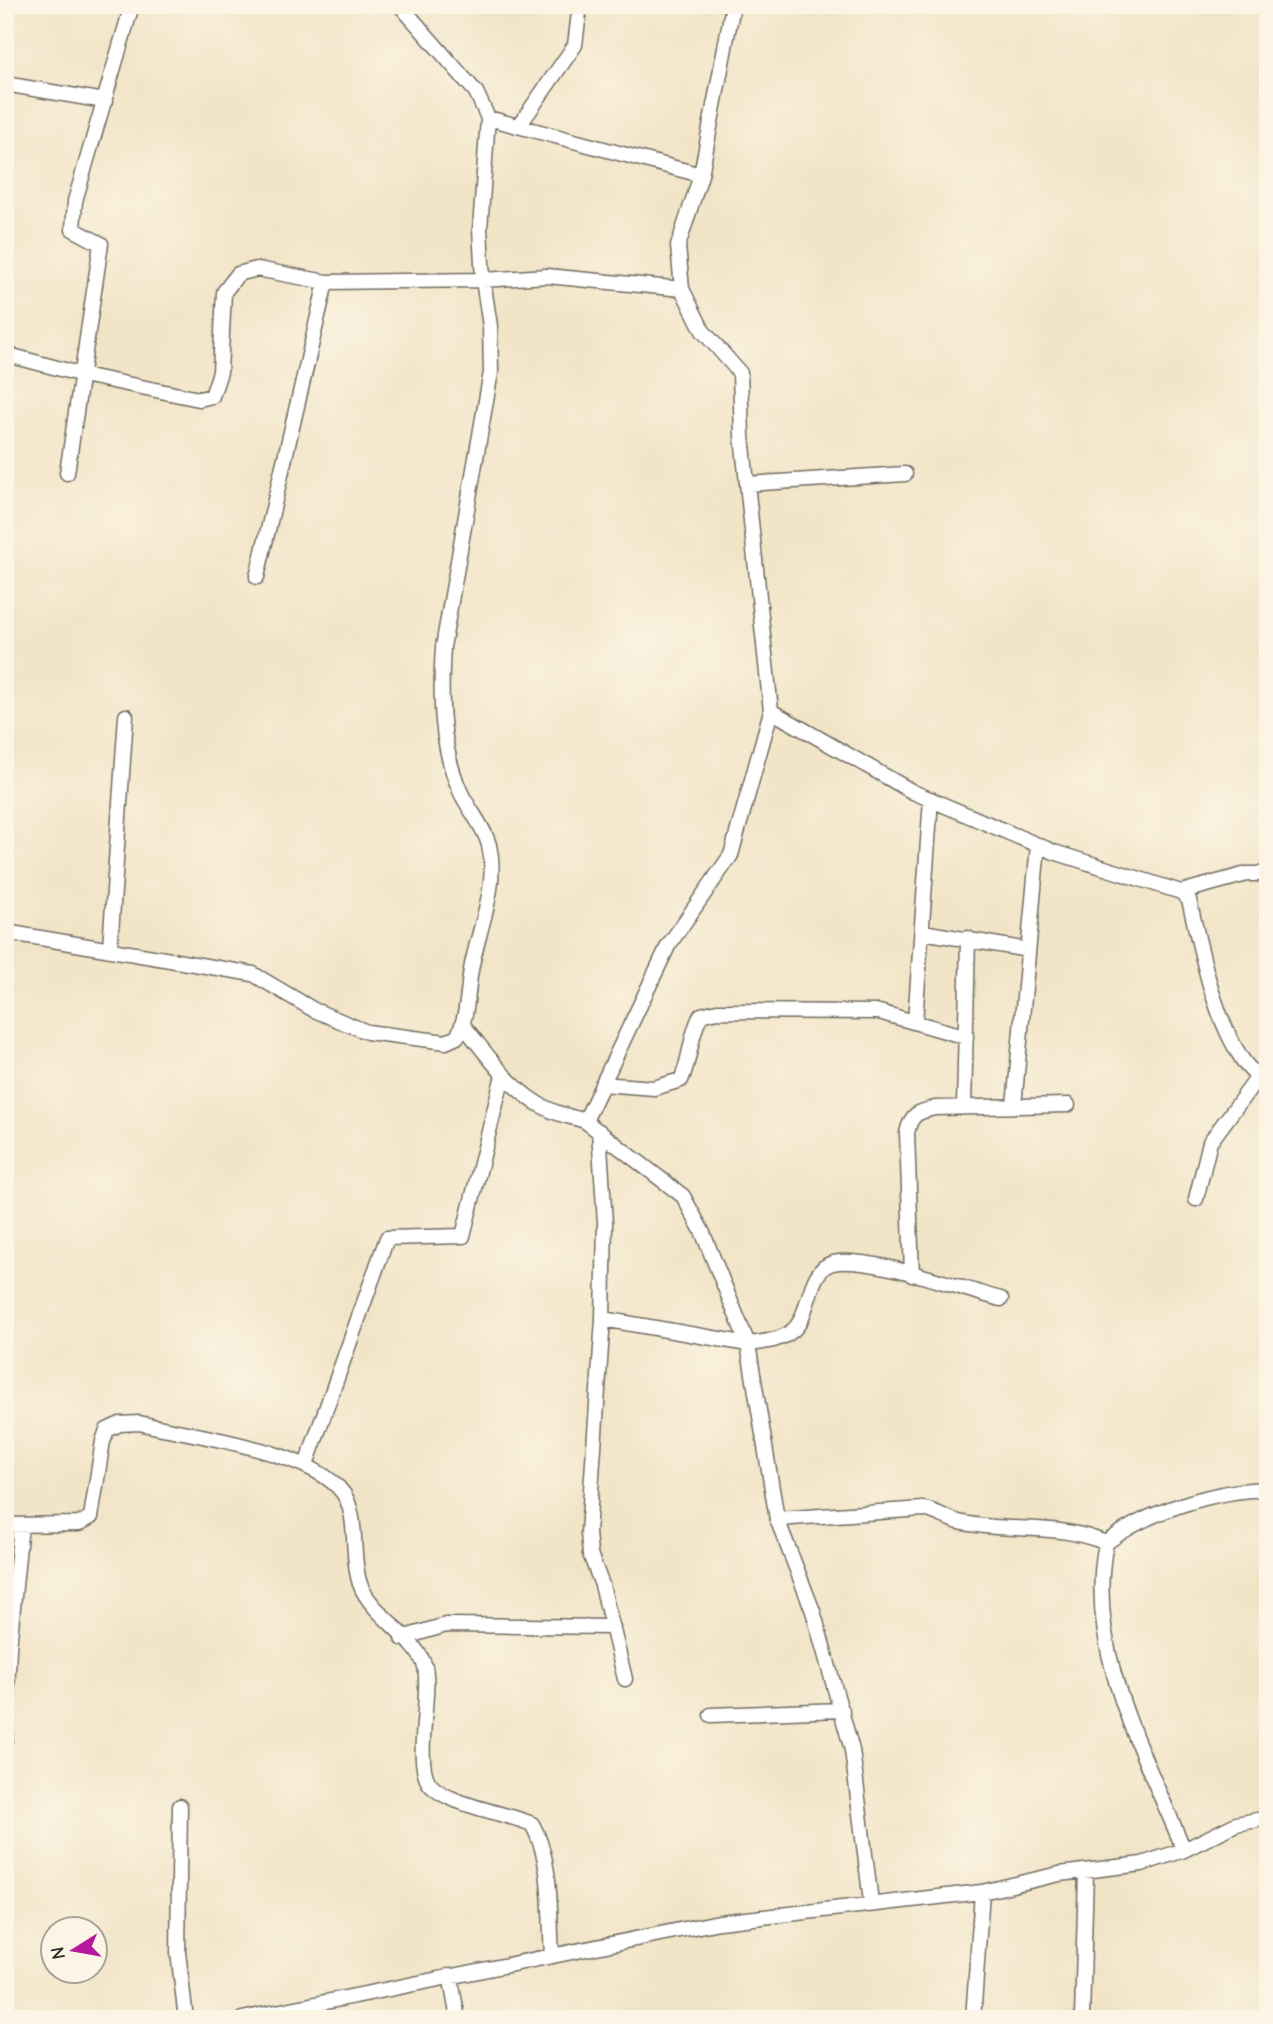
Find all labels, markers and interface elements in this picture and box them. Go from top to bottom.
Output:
north arrow [38,1916,108,1986]
text: N [46,1945,70,1961]

